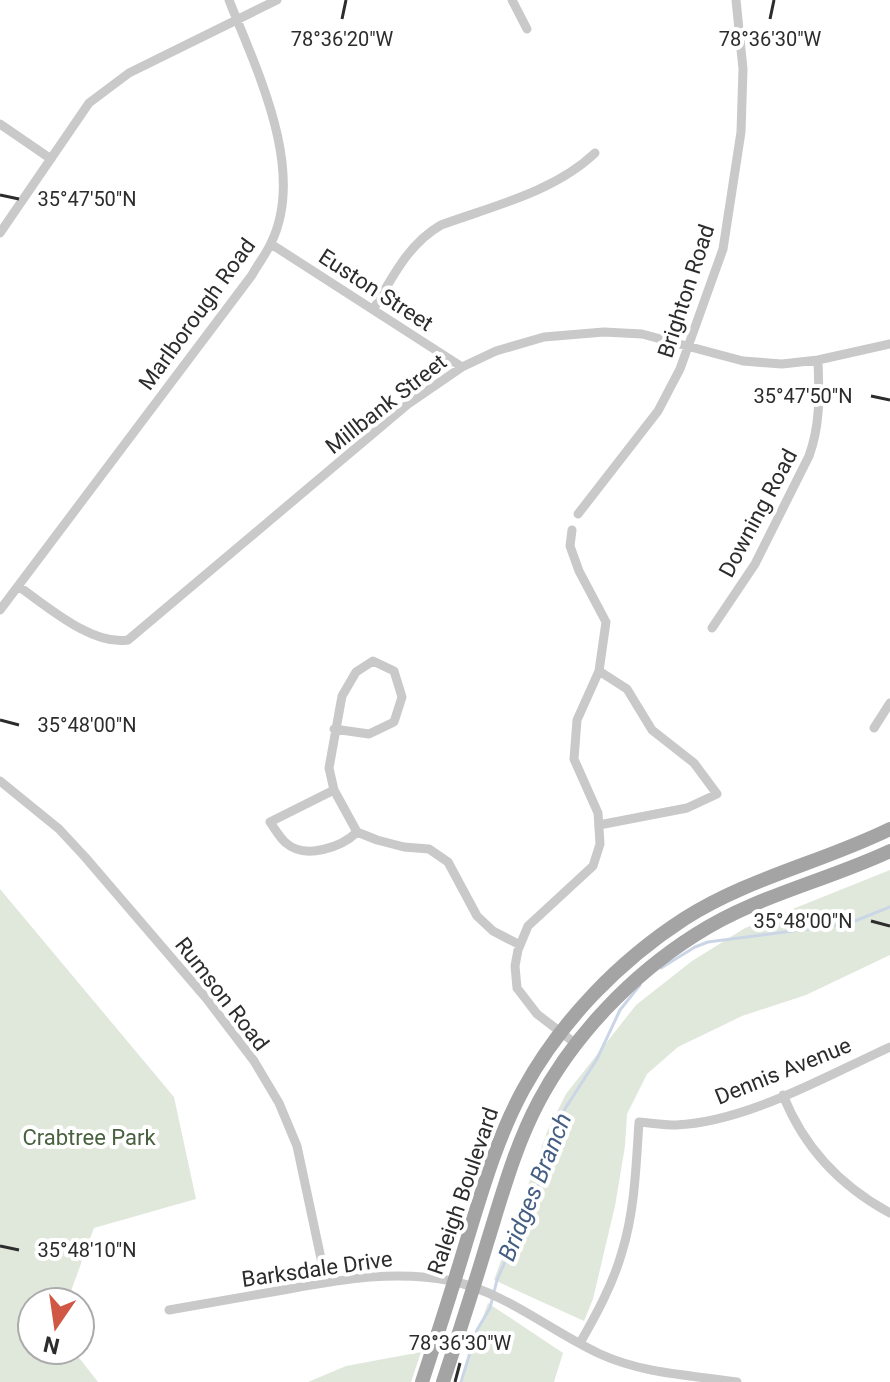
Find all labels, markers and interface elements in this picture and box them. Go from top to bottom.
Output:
text: 78°36'20"W [291,27,394,51]
text: 78°36'30"W [719,27,822,51]
text: 35°47'50"N [37,187,137,211]
street label: Brighton Road [653,221,719,361]
street label: Marlborough Road [134,233,260,395]
street label: Euston Street [314,244,438,336]
street label: Millbank Street [321,349,451,459]
text: 35°47'50"N [753,384,853,408]
street label: Downing Road [714,445,802,581]
text: 35°48'00"N [37,713,137,737]
text: 35°48'00"N [753,909,853,933]
street label: Rumson Road [170,932,274,1056]
street label: Dennis Avenue [711,1032,855,1110]
street label: Raleigh Boulevard [423,1104,503,1278]
water label: Bridges Branch [493,1109,577,1265]
park label: Crabtree Park [22,1125,156,1150]
text: 35°48'10"N [37,1238,137,1262]
street label: Barksdale Drive [240,1246,394,1292]
north arrow [16,1286,96,1366]
text: N [41,1331,62,1359]
text: 78°36'30"W [409,1331,512,1355]

